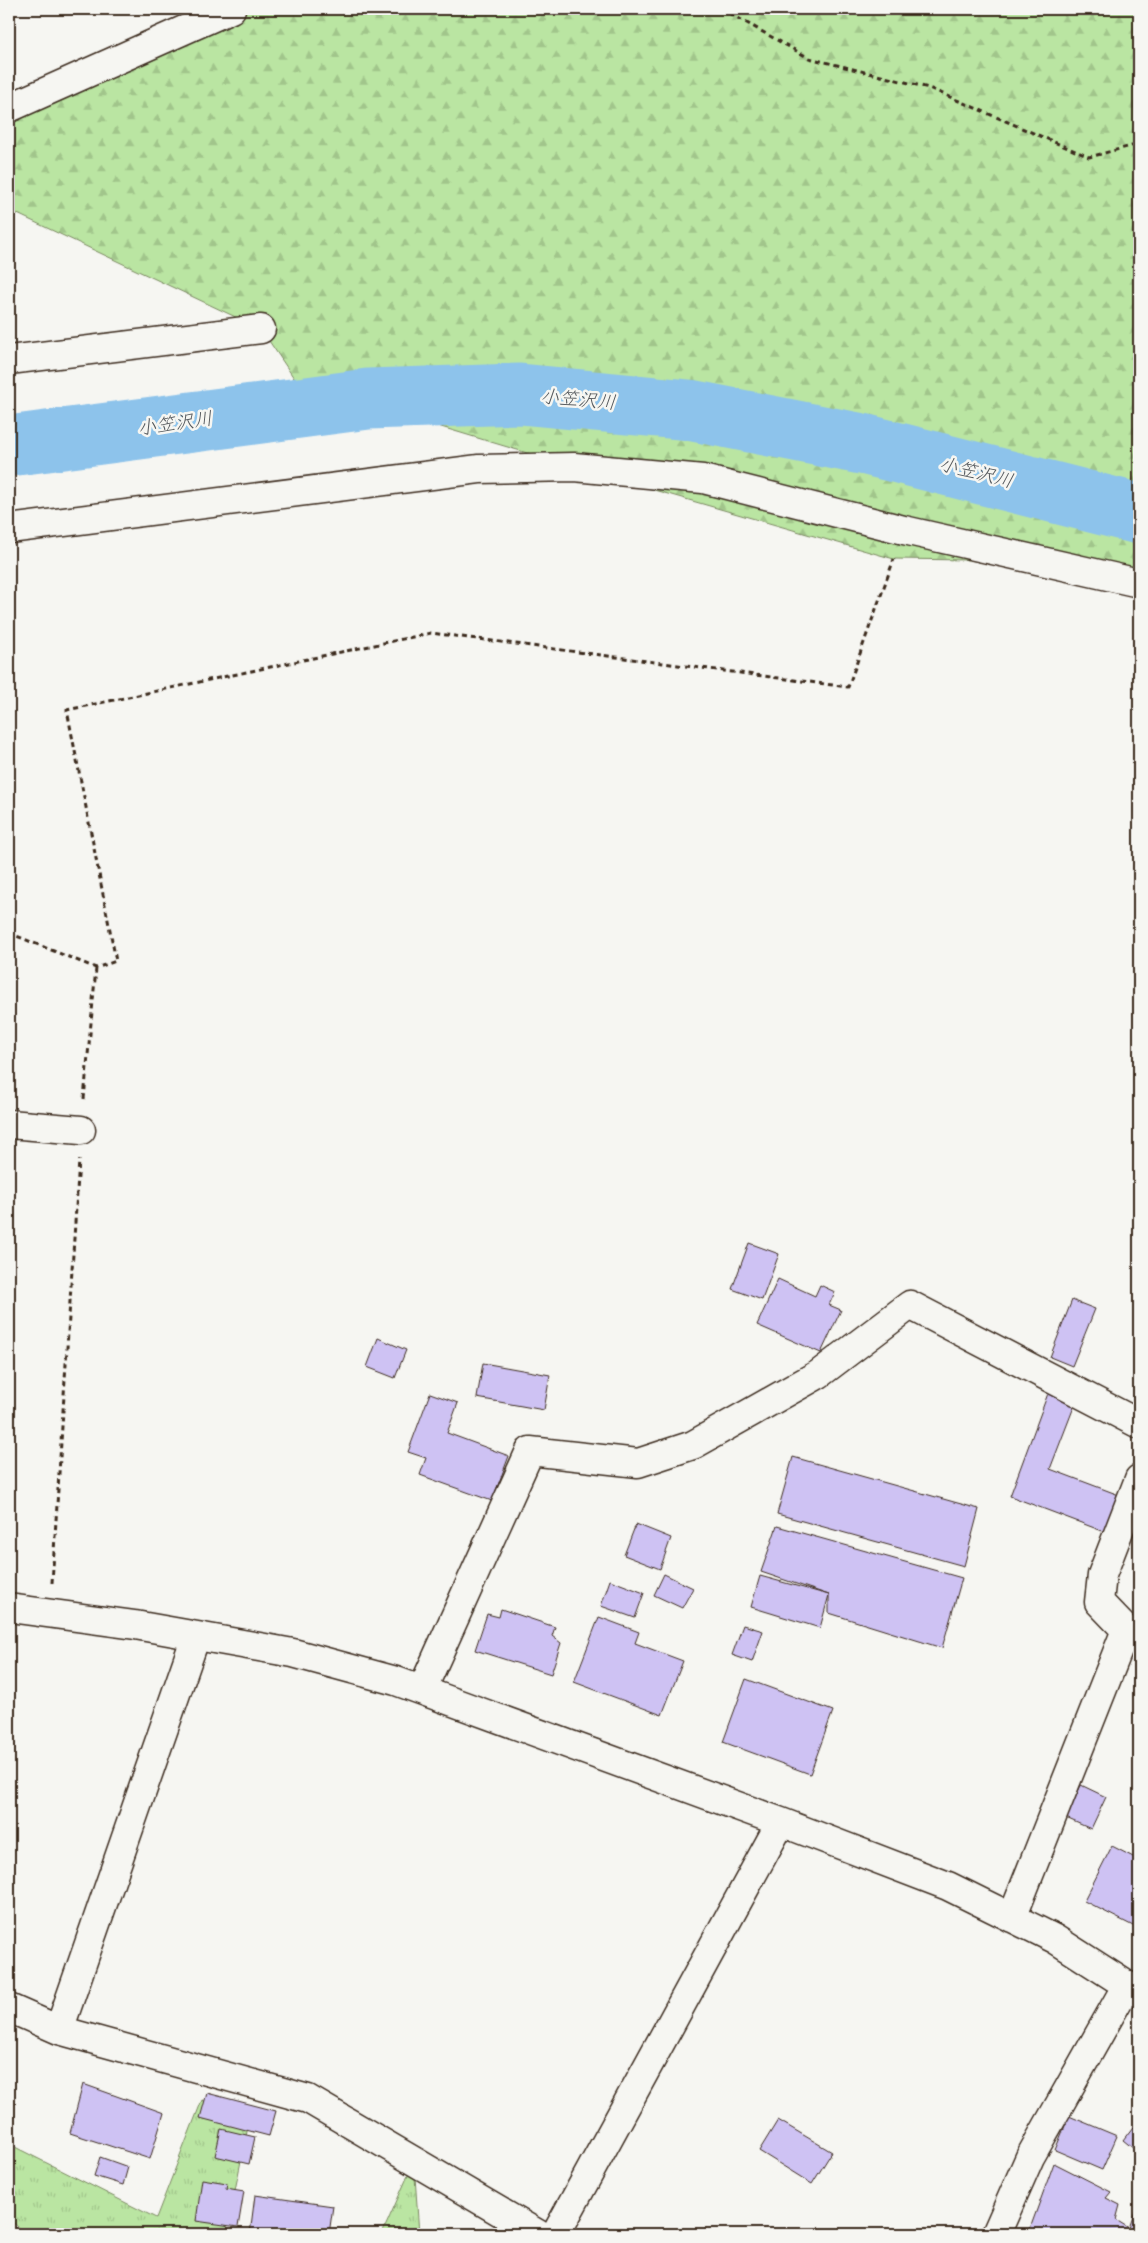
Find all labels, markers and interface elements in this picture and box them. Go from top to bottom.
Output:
water label: 小笠沢川 [539,384,617,416]
water label: 小笠沢川 [136,406,214,442]
water label: 小笠沢川 [936,452,1016,494]

